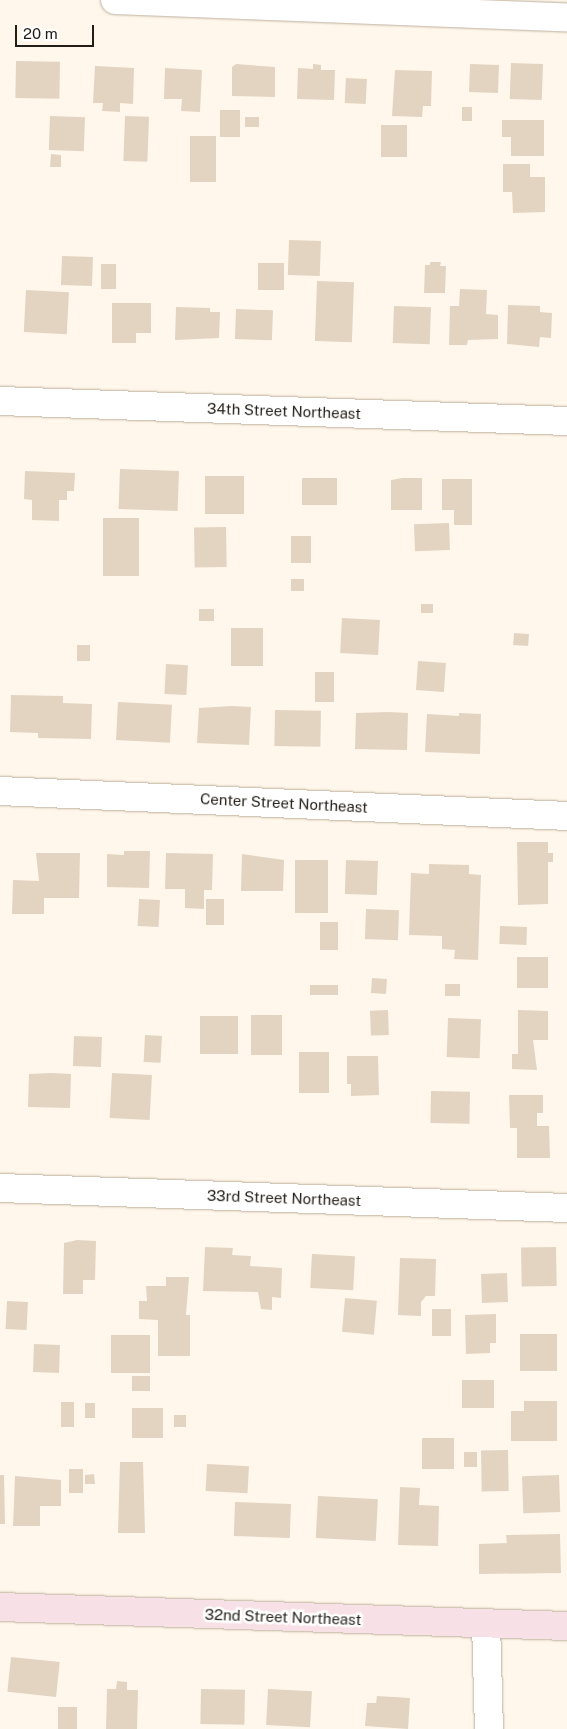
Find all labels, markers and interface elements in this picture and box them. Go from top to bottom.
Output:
scale bar [18,15,96,47]
text: 20 m [23,25,58,42]
street label: 34th Street Northeast [207,399,361,423]
street label: Center Street Northeast [200,790,368,816]
street label: 33rd Street Northeast [207,1186,361,1210]
street label: 32nd Street Northeast [204,1605,362,1629]

